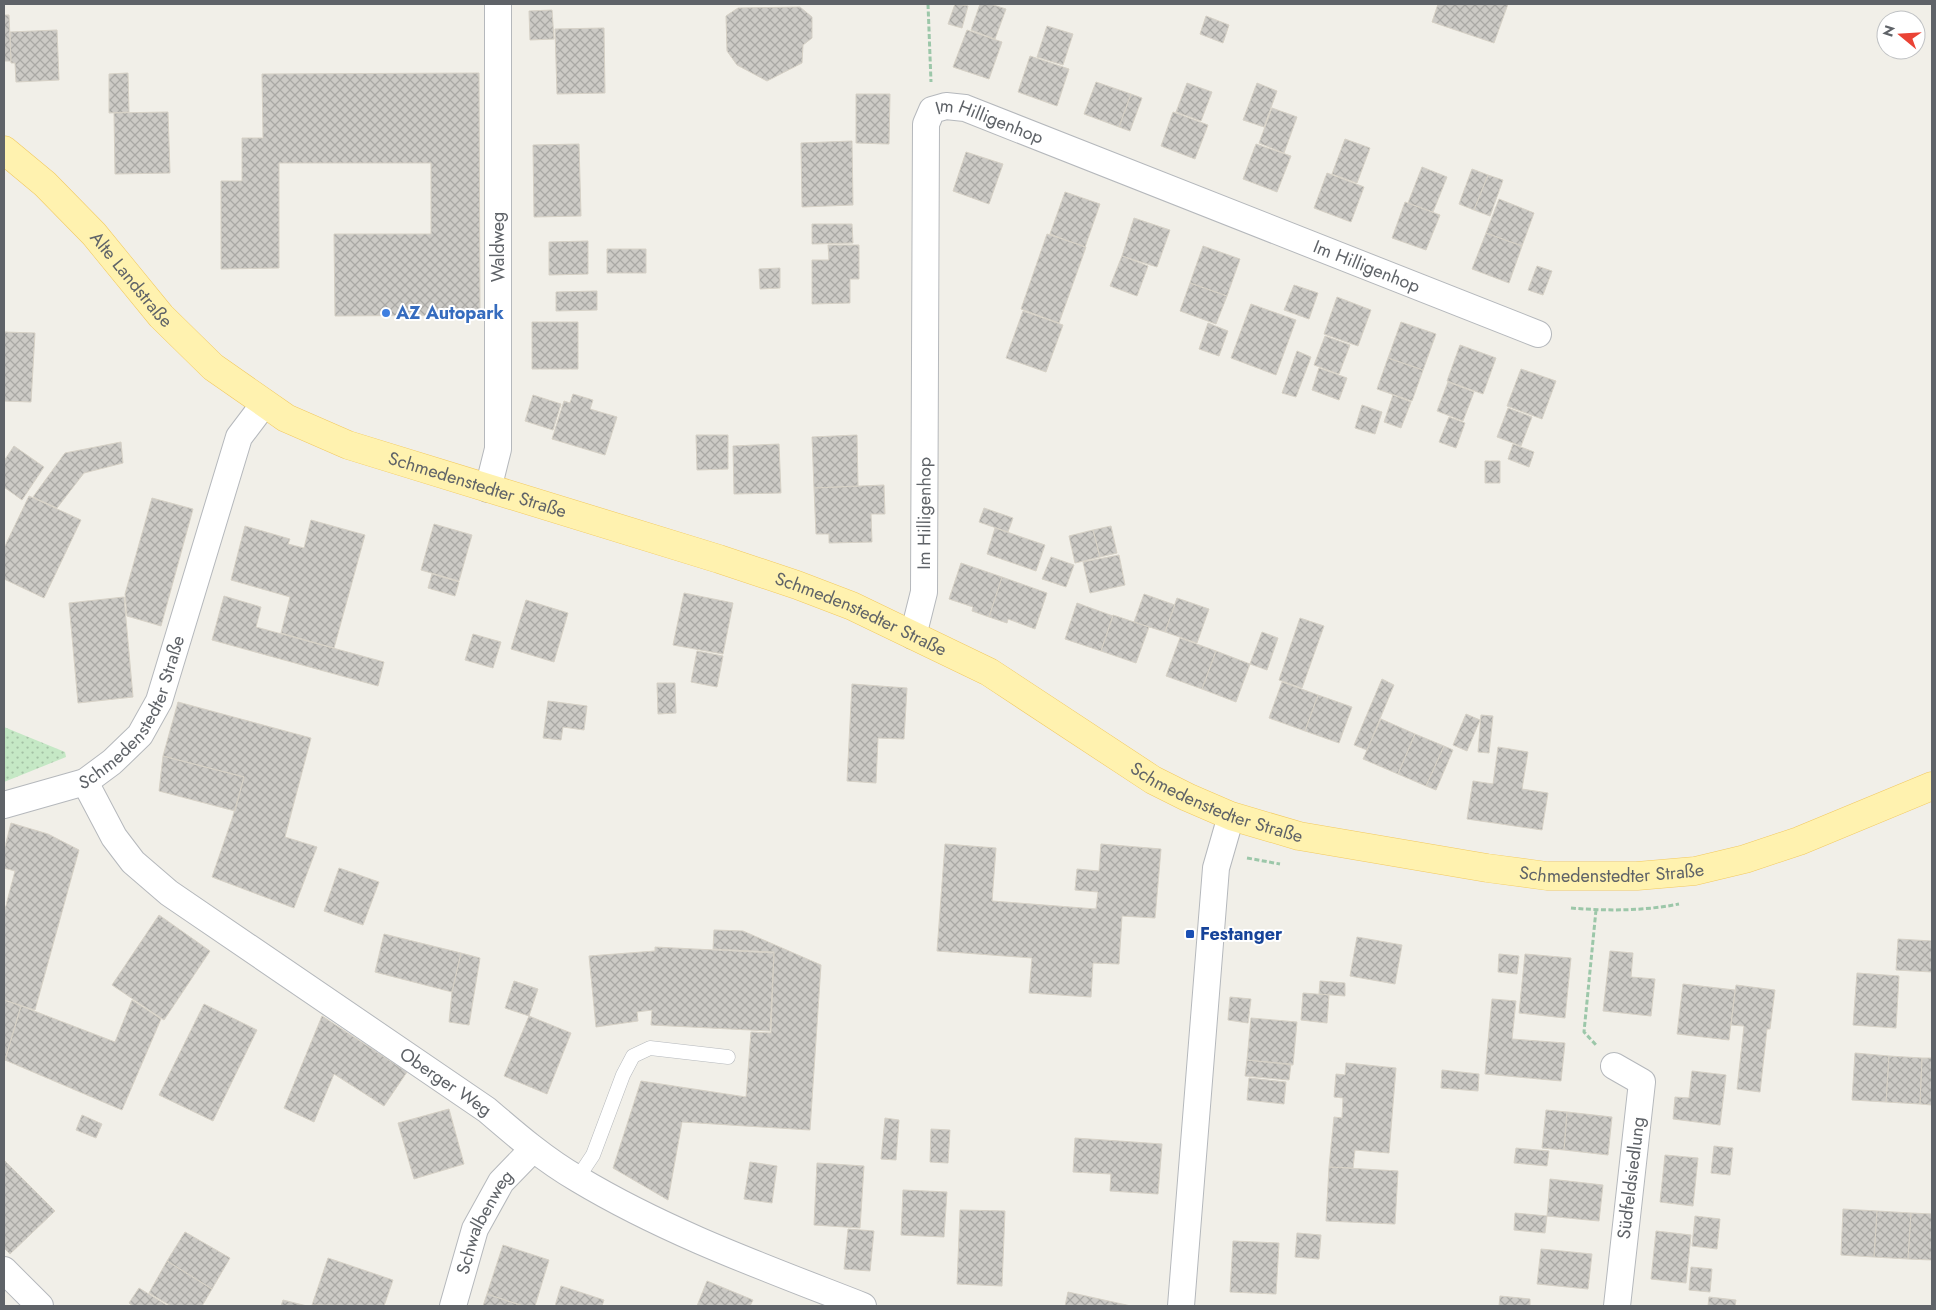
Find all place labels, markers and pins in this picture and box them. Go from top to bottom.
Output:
place label: AZ Autopark [395,300,505,326]
marker: AZ Autopark [380,307,392,319]
place label: Festanger [1200,921,1283,947]
marker: Festanger [1184,928,1196,940]

